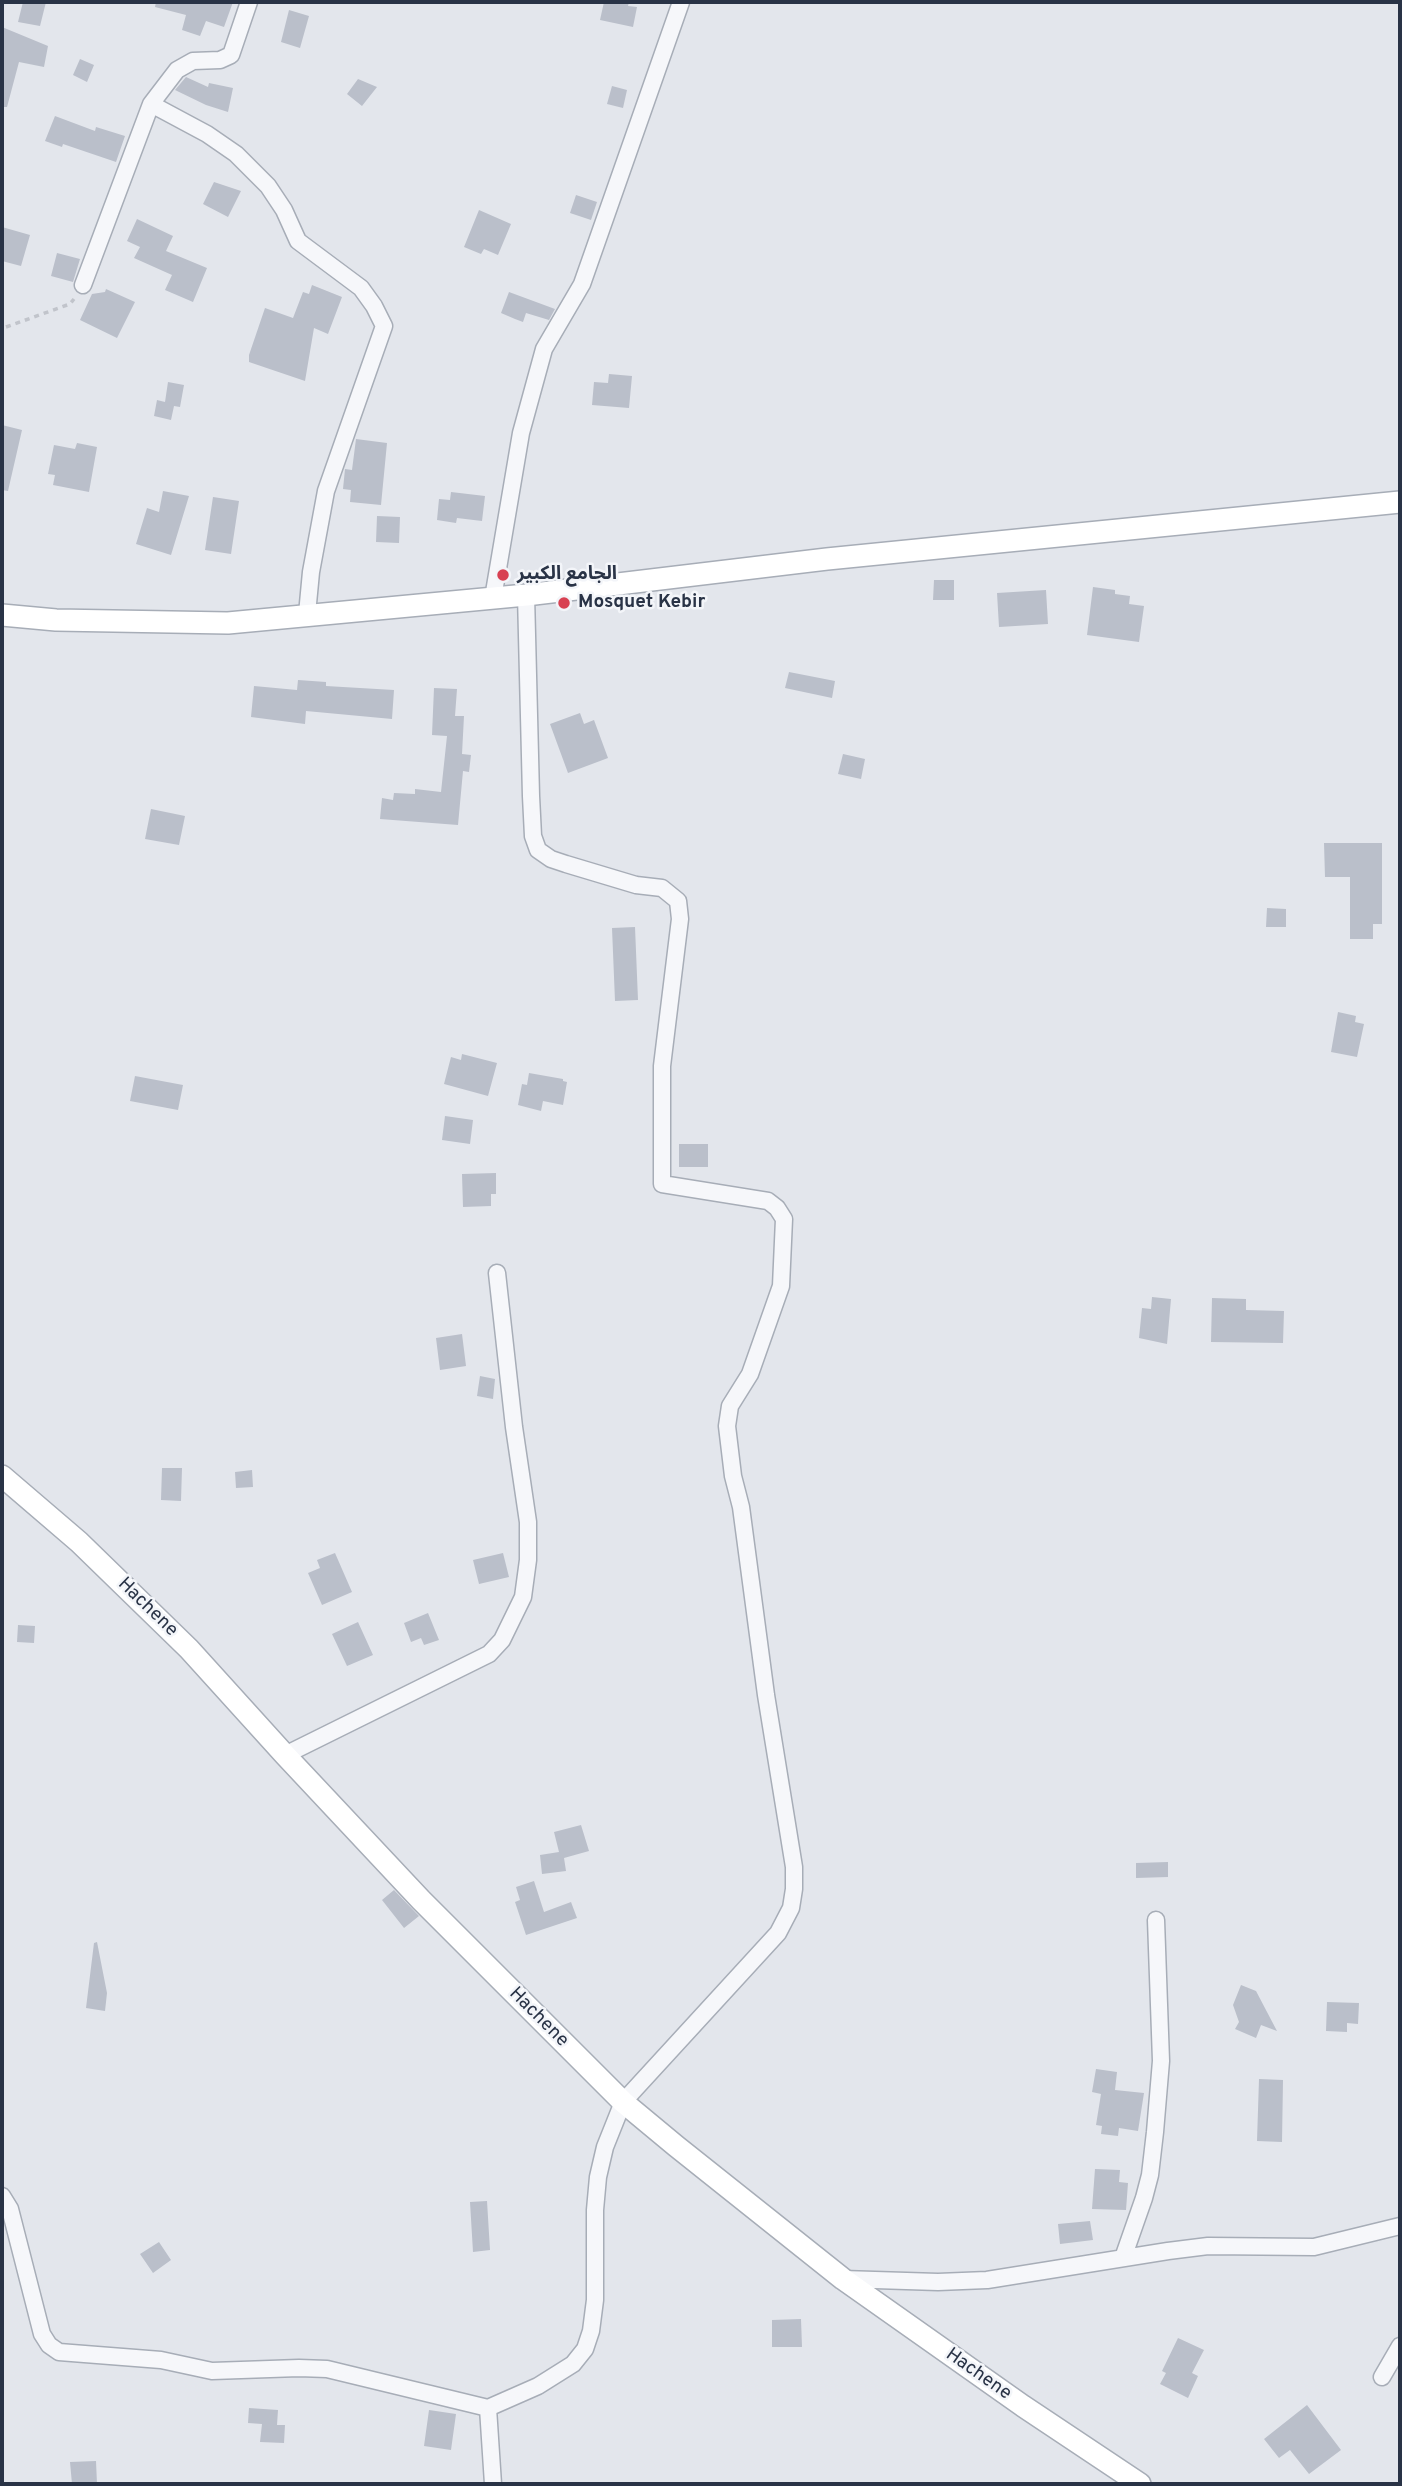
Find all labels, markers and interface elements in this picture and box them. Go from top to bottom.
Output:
place label: الجامع الكبير [517,564,617,586]
marker: الجامع الكبير [495,567,511,583]
place label: Mosquet Kebir [578,592,705,614]
marker: Mosquet Kebir [556,595,572,611]
street label: Hachene [112,1574,182,1642]
street label: Hachene [503,1983,573,2053]
street label: Hachene [941,2344,1015,2406]

